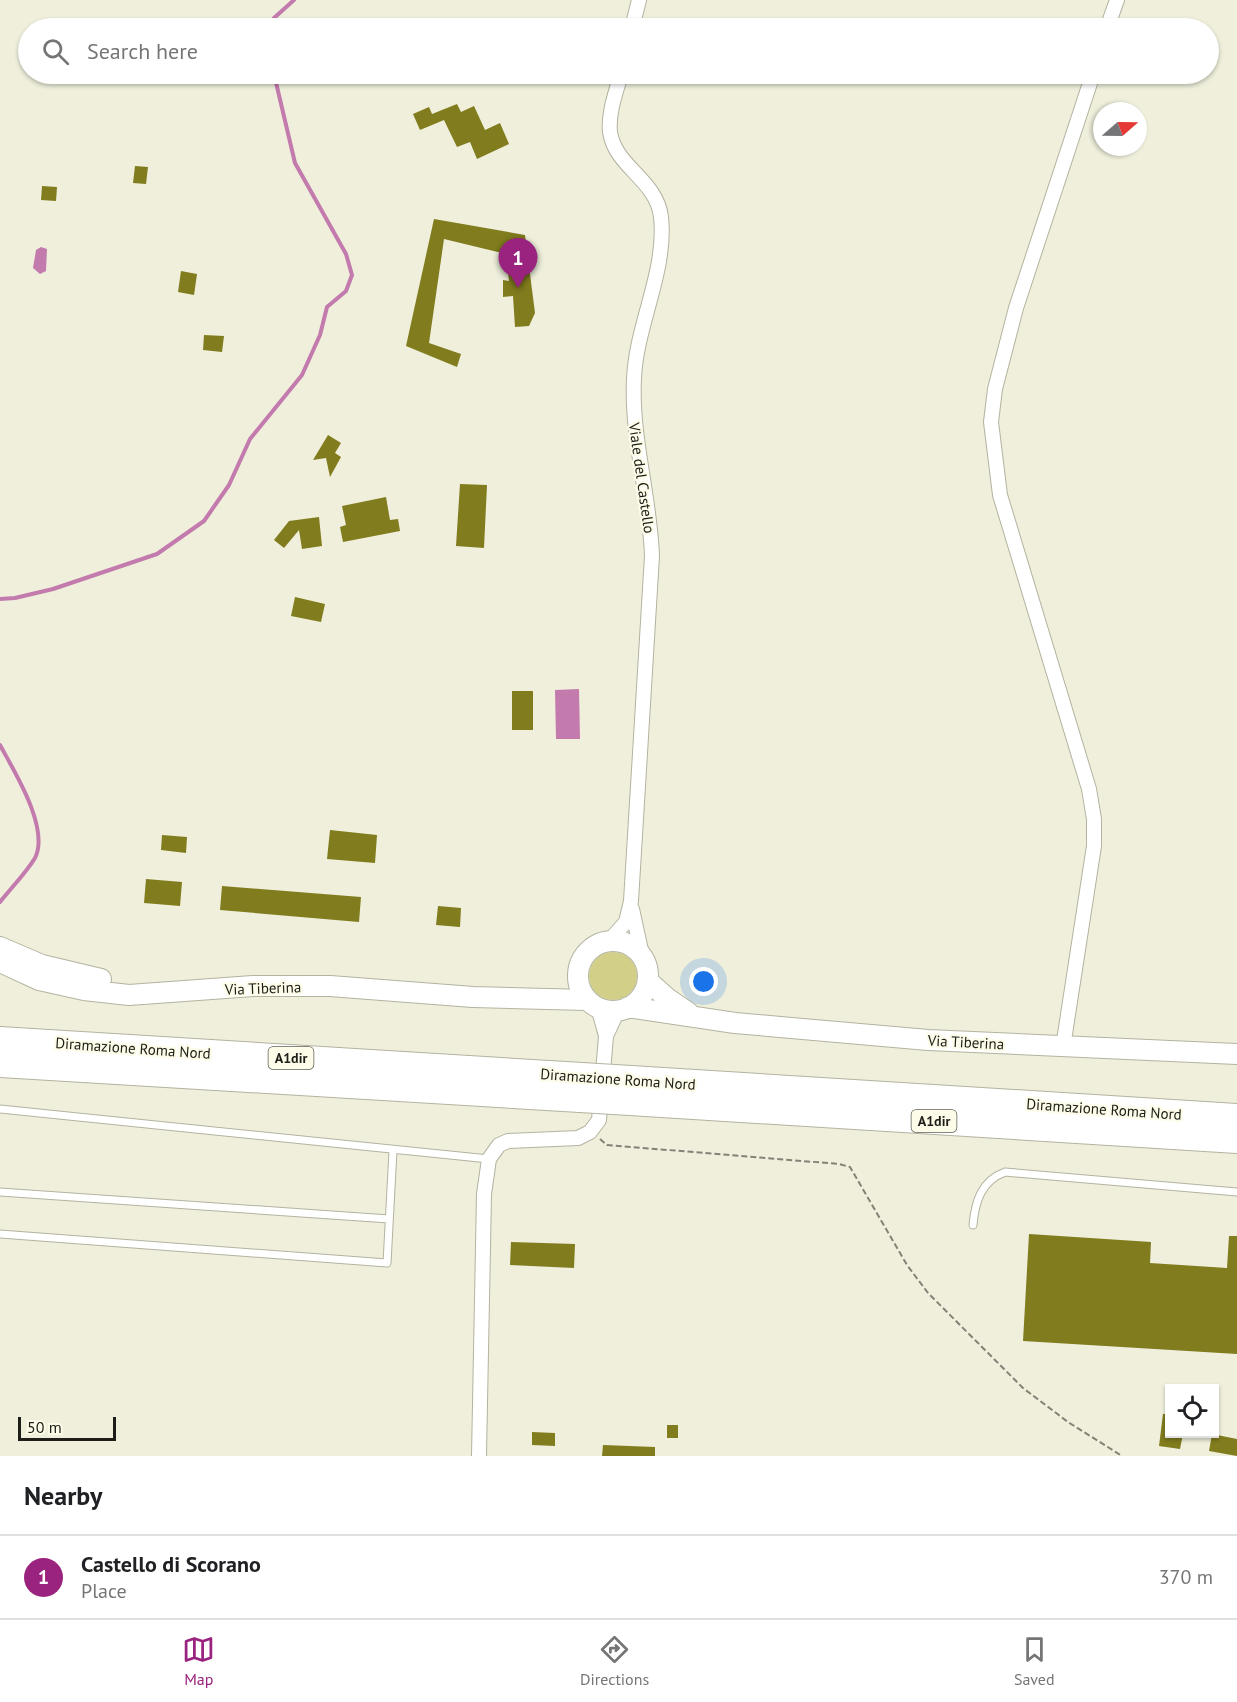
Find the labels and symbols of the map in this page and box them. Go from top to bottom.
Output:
north arrow [1093,102,1147,156]
pin: 1 [498,238,538,288]
street label: Viale del Castello [625,420,659,535]
your location [689,967,718,996]
street label: Via Tiberina [224,977,301,999]
street label: Via Tiberina [926,1030,1005,1053]
street label: Diramazione Roma Nord [55,1033,211,1063]
road number: A1dir [268,1047,314,1069]
street label: Diramazione Roma Nord [540,1064,696,1094]
street label: Diramazione Roma Nord [1026,1094,1182,1124]
road number: A1dir [912,1110,956,1132]
scale bar [18,1414,116,1442]

